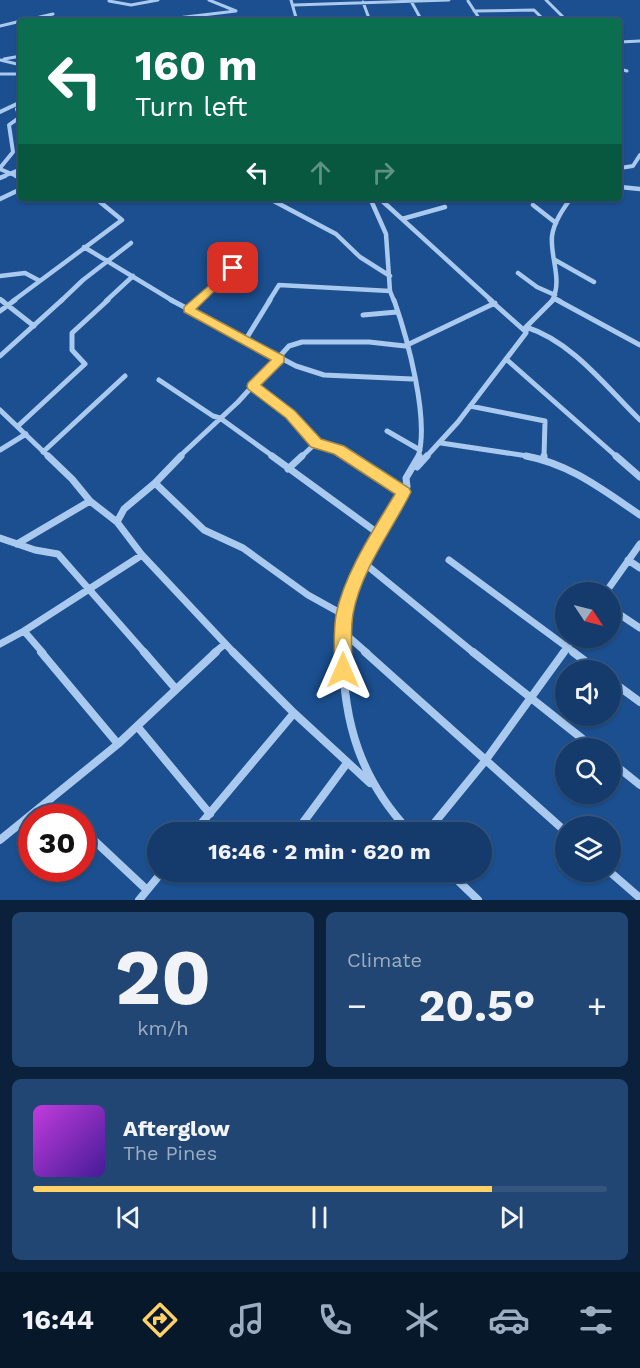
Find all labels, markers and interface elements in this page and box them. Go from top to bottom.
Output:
text: 160 m [135,41,258,90]
icon: left [36,42,114,120]
text: Turn left [135,91,247,123]
icon: left [241,156,274,189]
icon: ahead [304,156,337,189]
icon: right [367,156,400,189]
pin [207,242,258,293]
icon: arrive [216,251,249,284]
north arrow [555,582,621,648]
map controls [555,582,621,882]
position arrow [311,638,375,702]
button: sound [555,660,621,726]
button: search [555,738,621,804]
speed limit sign: 30 [18,804,96,882]
button: layers [555,816,621,882]
text: 16:46 · 2 min · 620 m [208,839,431,864]
text: 20 [115,931,211,1023]
text: Climate [347,948,422,972]
text: 20.5° [419,979,535,1032]
text: − [347,986,367,1025]
text: + [587,986,607,1025]
text: km/h [137,1016,189,1040]
text: Afterglow [123,1116,230,1141]
text: The Pines [123,1141,217,1165]
icon: previous [112,1201,145,1234]
icon: pause [303,1201,336,1234]
icon: next [495,1201,528,1234]
icon: directions [139,1299,181,1341]
icon: music [226,1299,268,1341]
icon: phone [314,1299,356,1341]
icon: climate [401,1299,443,1341]
icon: car [488,1299,530,1341]
icon: filters [575,1299,617,1341]
text: 16:44 [23,1304,94,1336]

